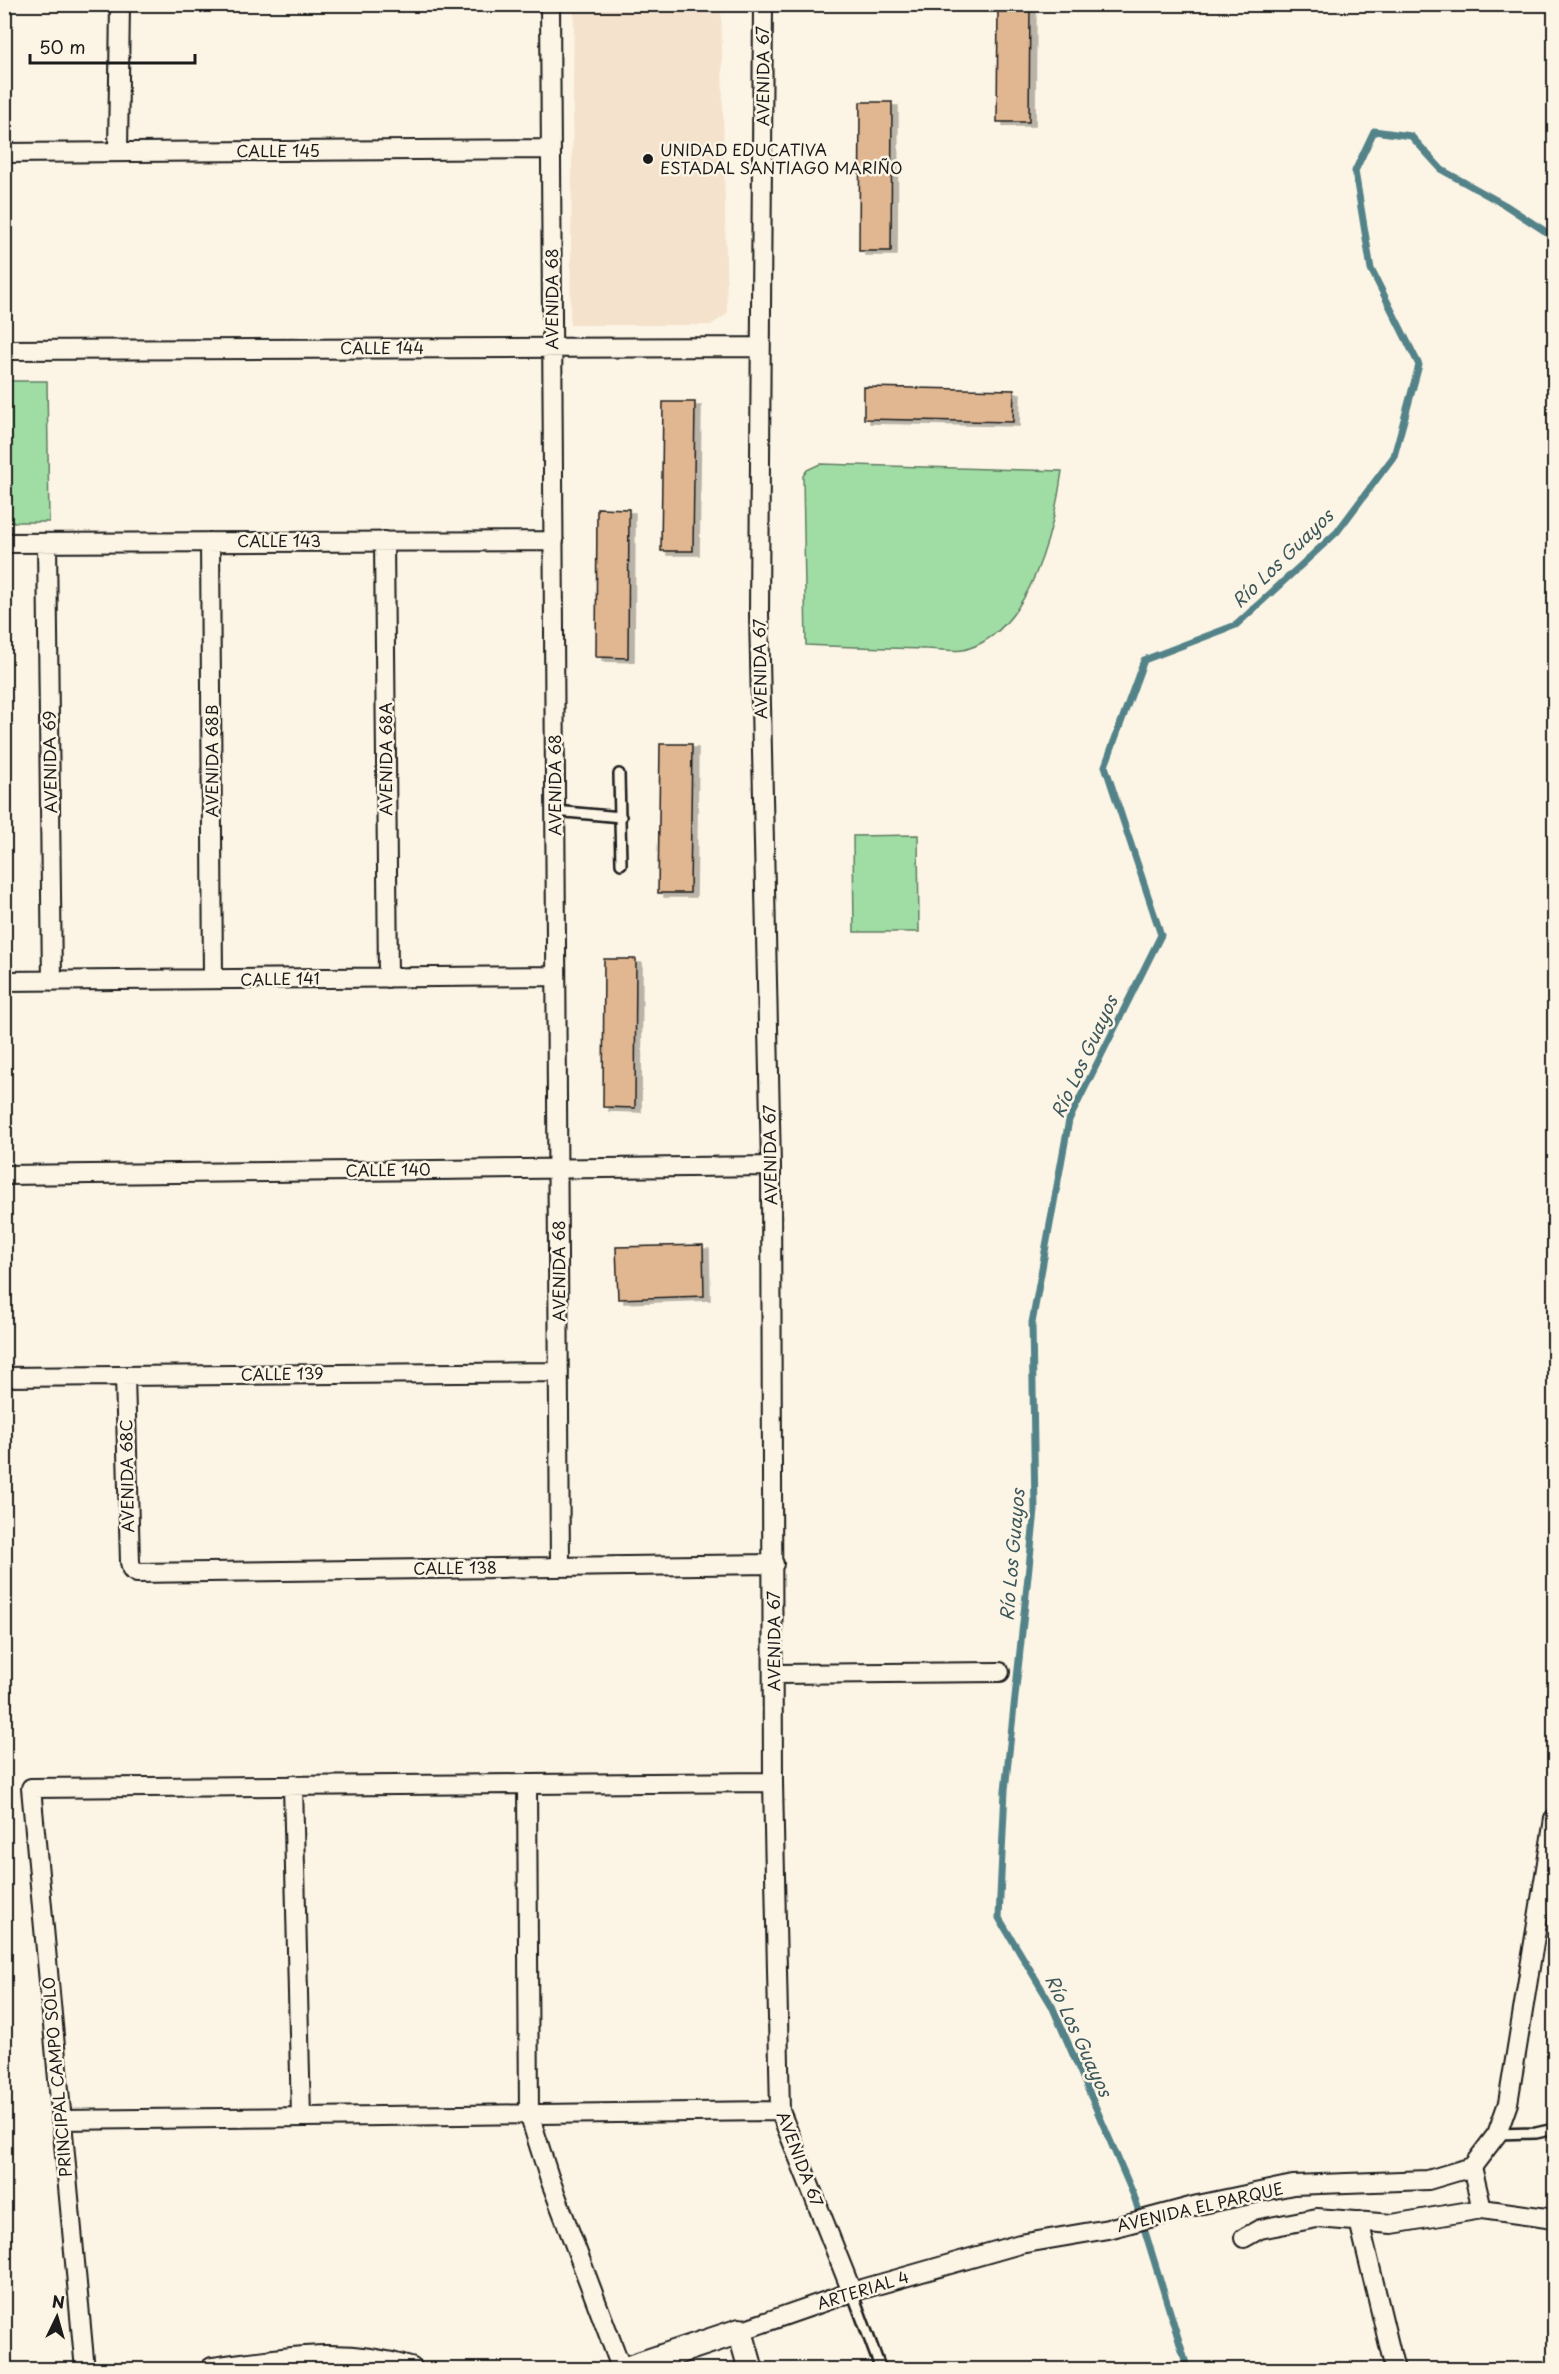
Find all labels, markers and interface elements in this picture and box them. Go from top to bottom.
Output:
street label: AVENIDA 67 [750,26,774,126]
scale bar [30,27,195,65]
text: 50 m [39,33,86,60]
place label: UNIDAD EDUCATIVA ESTADAL SANTIAGO MARIÑO [660,137,903,179]
street label: CALLE 145 [236,138,320,162]
marker: UNIDAD EDUCATIVA ESTADAL SANTIAGO MARIÑO [641,152,655,166]
street label: AVENIDA 68 [539,248,563,350]
street label: CALLE 144 [340,335,424,359]
water label: Río Los Guayos [1225,501,1340,613]
street label: CALLE 143 [237,528,321,552]
street label: AVENIDA 67 [746,619,772,719]
street label: AVENIDA 68A [373,702,397,816]
street label: AVENIDA 68B [199,705,223,817]
street label: AVENIDA 69 [36,711,62,813]
street label: AVENIDA 68 [542,734,566,836]
street label: CALLE 141 [240,965,320,991]
water label: Río Los Guayos [1044,989,1124,1122]
street label: AVENIDA 67 [756,1105,782,1205]
street label: CALLE 140 [345,1156,431,1182]
street label: AVENIDA 68 [546,1220,570,1322]
street label: CALLE 139 [240,1360,324,1386]
street label: AVENIDA 68C [113,1419,139,1533]
water label: Río Los Guayos [992,1486,1031,1622]
street label: CALLE 138 [413,1554,497,1580]
street label: AVENIDA 67 [761,1591,785,1691]
water label: Río Los Guayos [1039,1970,1120,2102]
street label: PRINCIPAL CAMPO SOLO [35,1976,77,2178]
street label: AVENIDA 67 [772,2107,830,2210]
street label: AVENIDA EL PARQUE [1114,2175,1285,2237]
street label: ARTERIAL 4 [814,2264,912,2314]
north arrow [27,2287,87,2347]
text: N [51,2289,66,2314]

